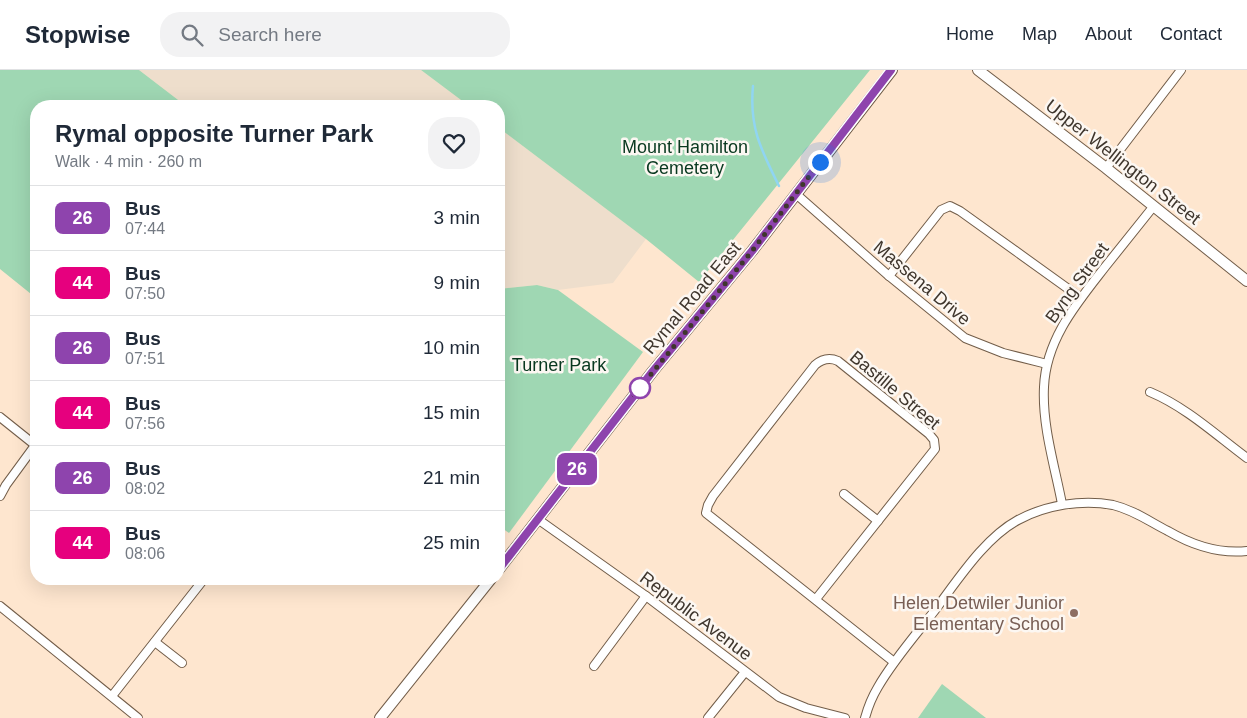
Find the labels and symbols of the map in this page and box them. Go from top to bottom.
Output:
street label: Upper Wellington Street [1042,95,1204,229]
park label: Mount Hamilton Cemetery [622,137,748,178]
your location [808,150,833,175]
street label: Massena Drive [870,237,974,329]
street label: Rymal Road East [639,238,745,358]
street label: Byng Street [1041,239,1113,327]
street label: Bastille Street [846,347,944,433]
park label: Turner Park [512,355,607,375]
unlabelled marker [629,377,651,399]
line badge: 26 [554,453,600,485]
street label: Republic Avenue [636,567,756,665]
place label: Helen Detwiler Junior Elementary School [893,593,1064,634]
marker: Helen Detwiler Junior Elementary School [1068,607,1080,619]

